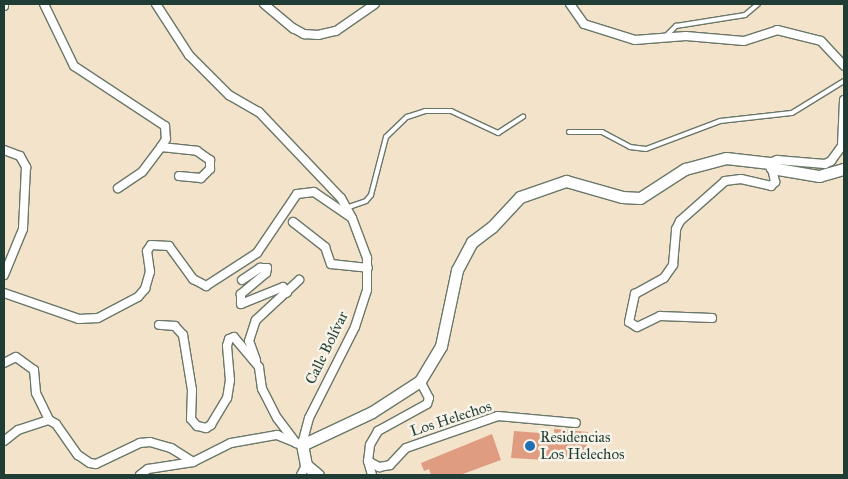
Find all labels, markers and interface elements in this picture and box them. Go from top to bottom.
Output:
street label: Calle Bolívar [302,309,352,387]
street label: Los Helechos [408,397,494,441]
place label: Residencias Los Helechos [540,428,625,463]
marker: Residencias Los Helechos [524,440,536,452]

